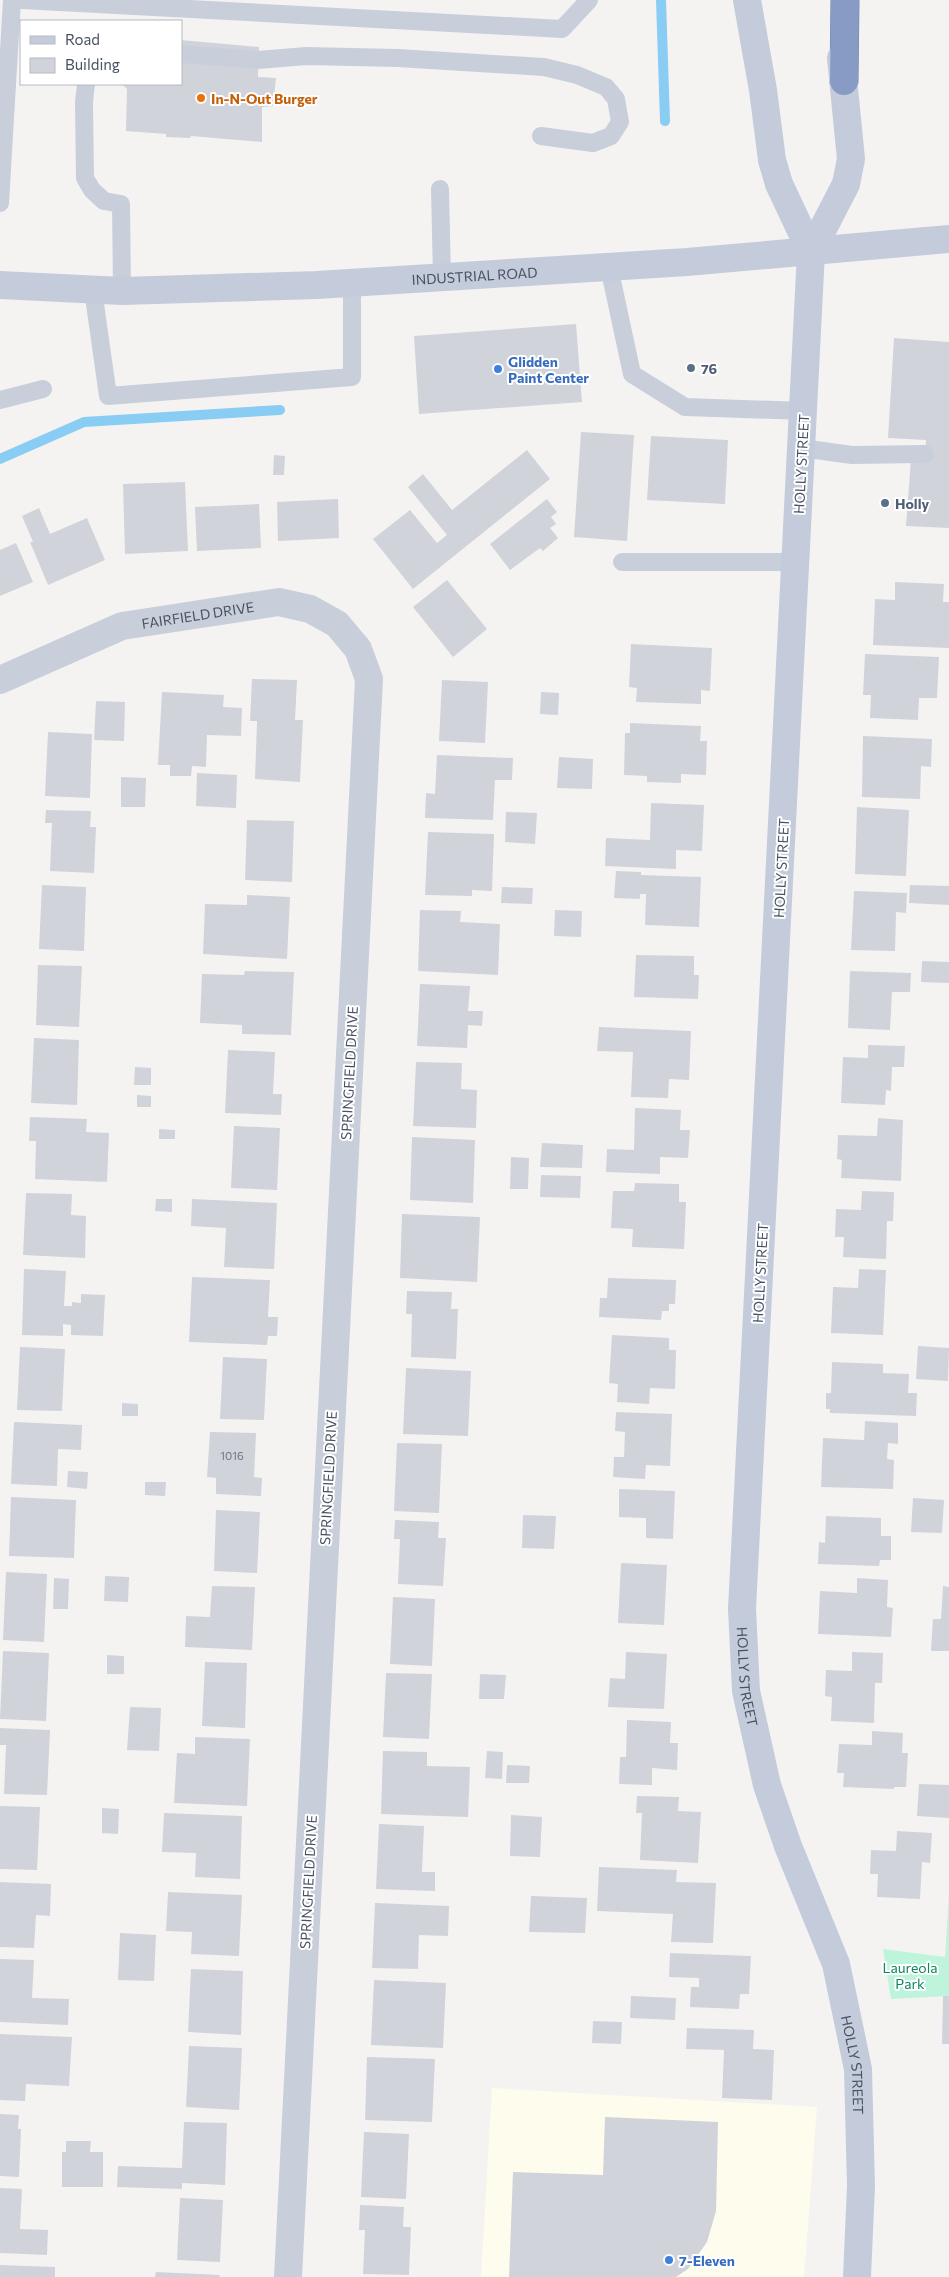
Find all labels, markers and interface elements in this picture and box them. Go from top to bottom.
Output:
legend [20,20,182,85]
text: Road [65,30,100,48]
text: Building [65,55,120,73]
place label: In-N-Out Burger [211,90,318,107]
marker: In-N-Out Burger [195,92,207,104]
street label: INDUSTRIAL ROAD [411,263,538,288]
place label: Glidden Paint Center [508,353,589,386]
place label: 76 [701,360,718,377]
marker: 76 [685,362,697,374]
marker: Glidden Paint Center [492,363,504,375]
street label: HOLLY STREET [790,413,812,514]
place label: Holly [895,495,929,512]
marker: Holly [879,497,891,509]
street label: FAIRFIELD DRIVE [140,597,255,631]
street label: HOLLY STREET [770,817,792,918]
street label: SPRINGFIELD DRIVE [337,1006,361,1140]
street label: HOLLY STREET [749,1222,771,1323]
street label: SPRINGFIELD DRIVE [316,1411,340,1545]
house number: 1016 [220,1449,244,1462]
street label: HOLLY STREET [734,1626,762,1728]
street label: SPRINGFIELD DRIVE [296,1815,320,1949]
park label: Laureola Park [882,1959,938,1992]
street label: HOLLY STREET [838,2013,868,2115]
place label: 7-Eleven [679,2252,735,2269]
marker: 7-Eleven [663,2254,675,2266]

